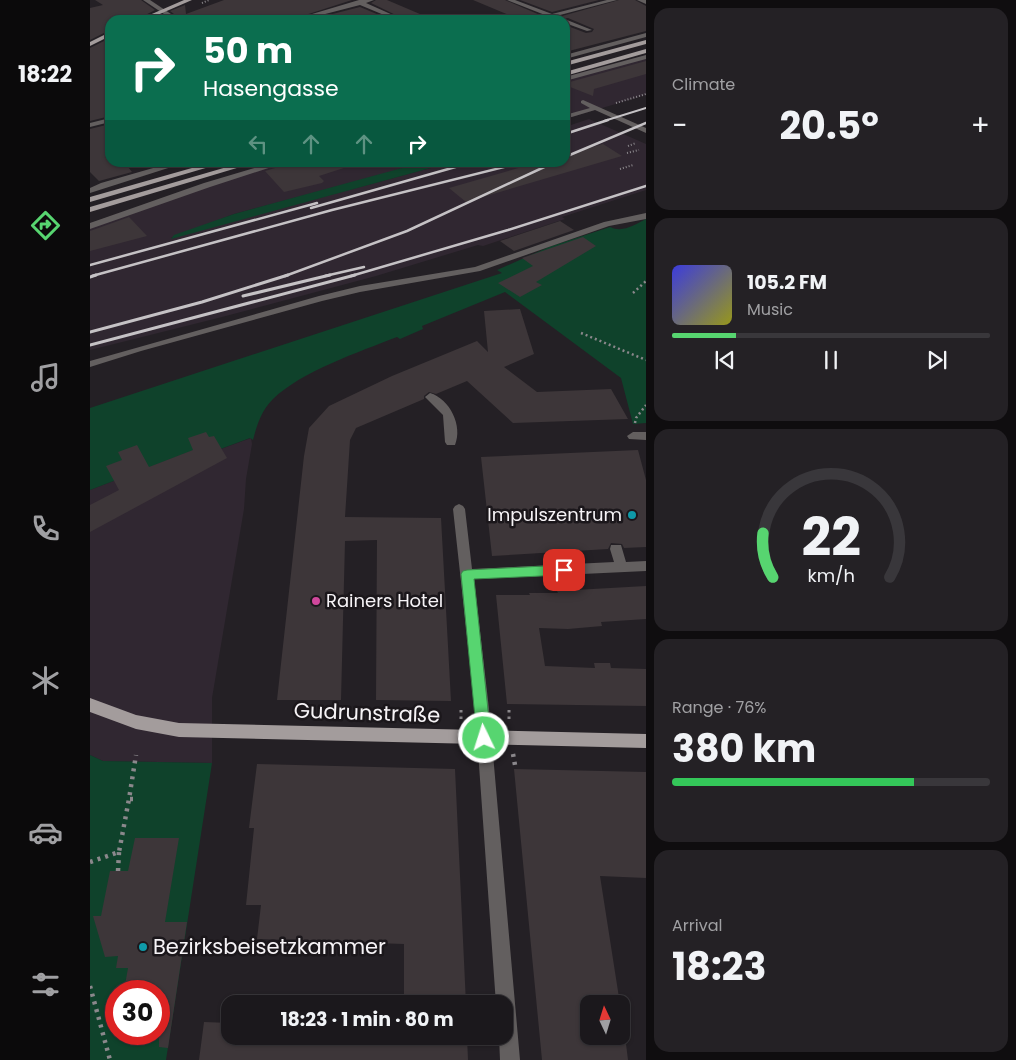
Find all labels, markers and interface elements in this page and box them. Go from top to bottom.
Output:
text: 50 m [203,26,293,75]
icon: right [120,35,185,100]
text: 18:22 [18,59,72,90]
text: Hasengasse [203,73,339,104]
text: Climate [672,73,735,96]
text: 20.5° [779,99,879,152]
text: − [672,106,687,145]
text: + [971,106,990,145]
icon: left [244,130,272,158]
icon: ahead [297,130,325,158]
icon: ahead [350,130,378,158]
icon: right [403,130,431,158]
icon: directions [28,208,63,243]
text: 105.2 FM [747,269,827,296]
text: Music [747,298,793,321]
icon: previous [711,346,739,374]
icon: pause [817,346,845,374]
icon: next [923,346,951,374]
icon: music [28,360,63,395]
text: 22 [801,501,861,574]
place label: Impulszentrum [487,502,622,527]
marker: Impulszentrum [626,509,638,521]
icon: phone [28,511,63,546]
pin [543,549,585,591]
icon: arrive [550,556,578,584]
text: km/h [807,563,855,588]
place label: Rainers Hotel [326,588,443,613]
marker: Rainers Hotel [310,595,322,607]
icon: climate [28,663,63,698]
street label: Gudrunstraße [293,695,441,730]
text: Range · 76% [672,696,767,719]
position arrow [457,711,509,763]
text: 380 km [672,722,816,775]
icon: car [28,815,63,850]
text: Arrival [672,914,722,937]
place label: Bezirksbeisetzkammer [153,932,386,961]
text: 18:23 [672,940,766,993]
marker: Bezirksbeisetzkammer [137,941,149,953]
icon: filters [28,967,63,1002]
speed limit sign: 30 [105,980,170,1045]
north arrow [580,995,630,1045]
map controls [580,995,630,1045]
text: 18:23 · 1 min · 80 m [280,1006,454,1033]

